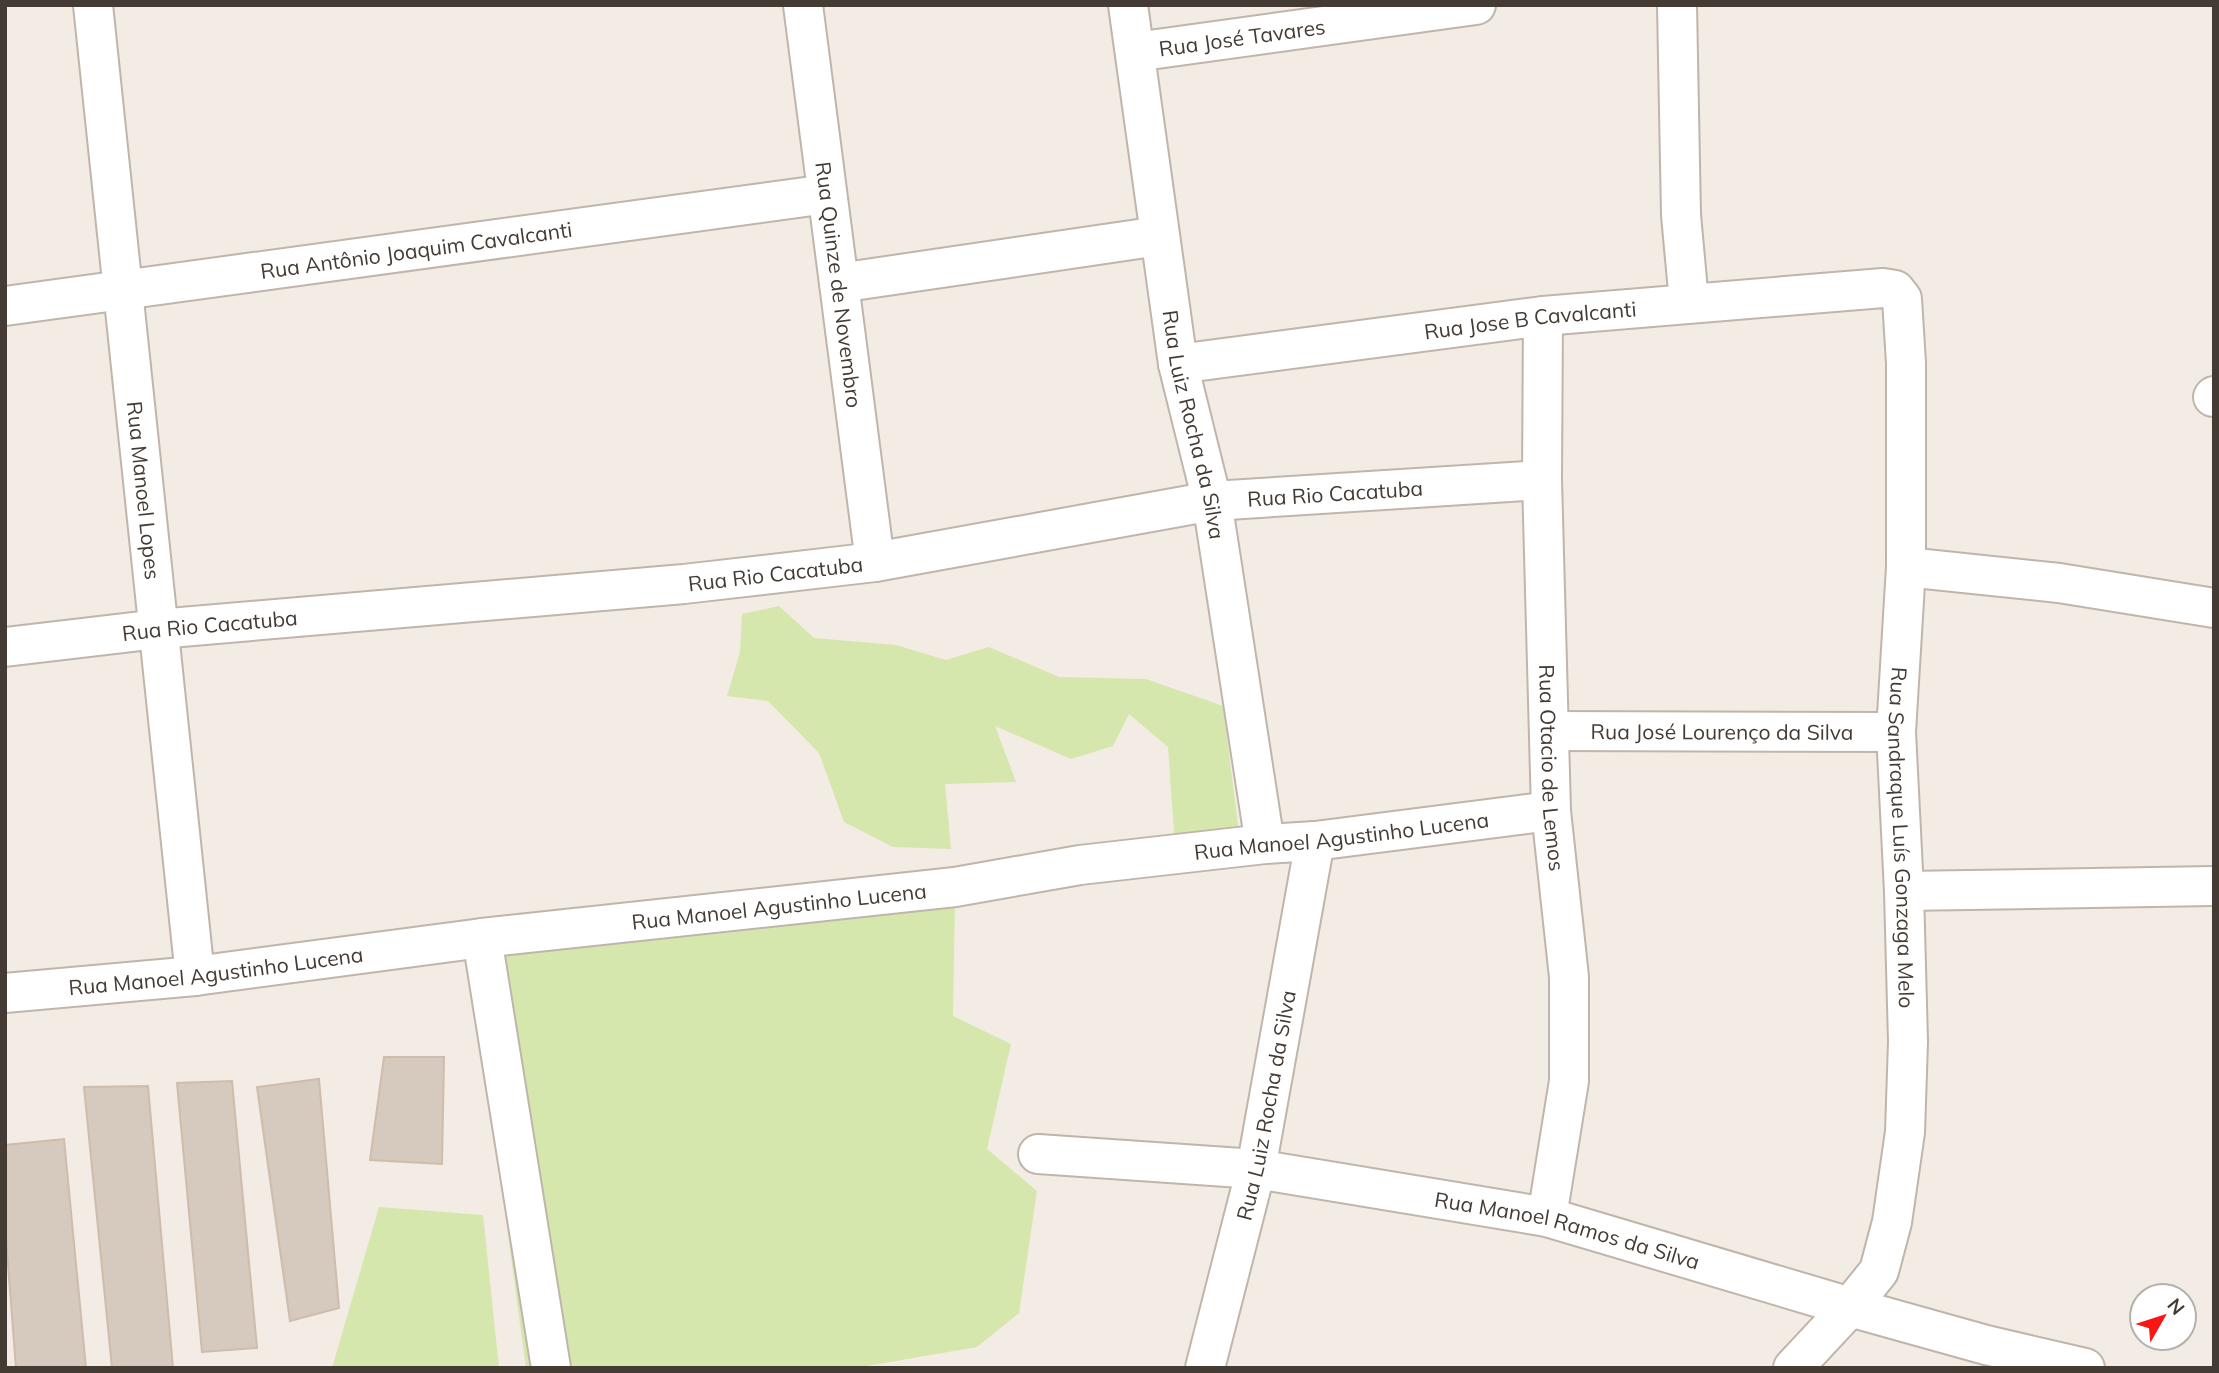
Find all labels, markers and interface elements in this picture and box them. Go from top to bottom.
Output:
street label: Rua José Tavares [1157,13,1327,62]
street label: Rua Quinze de Novembro [810,160,868,409]
street label: Rua Antônio Joaquim Cavalcanti [259,216,574,284]
street label: Rua Jose B Cavalcanti [1422,295,1637,345]
street label: Rua Luiz Rocha da Silva [1158,308,1231,541]
street label: Rua Manoel Lopes [122,400,166,581]
street label: Rua Rio Cacatuba [1246,475,1424,512]
street label: Rua Rio Cacatuba [686,550,864,596]
street label: Rua Rio Cacatuba [121,604,299,646]
street label: Rua Otacio de Lemos [1534,664,1570,872]
street label: Rua Sandraque Luís Gonzaga Melo [1883,666,1920,1009]
street label: Rua José Lourenço da Silva [1591,718,1853,745]
street label: Rua Manoel Agustinho Lucena [1193,806,1490,865]
street label: Rua Manoel Agustinho Lucena [630,877,928,935]
street label: Rua Manoel Agustinho Lucena [67,941,365,1000]
street label: Rua Luiz Rocha da Silva [1230,988,1301,1223]
street label: Rua Manoel Ramos da Silva [1433,1186,1703,1275]
north arrow [2128,1282,2198,1352]
text: N [2162,1293,2190,1319]

